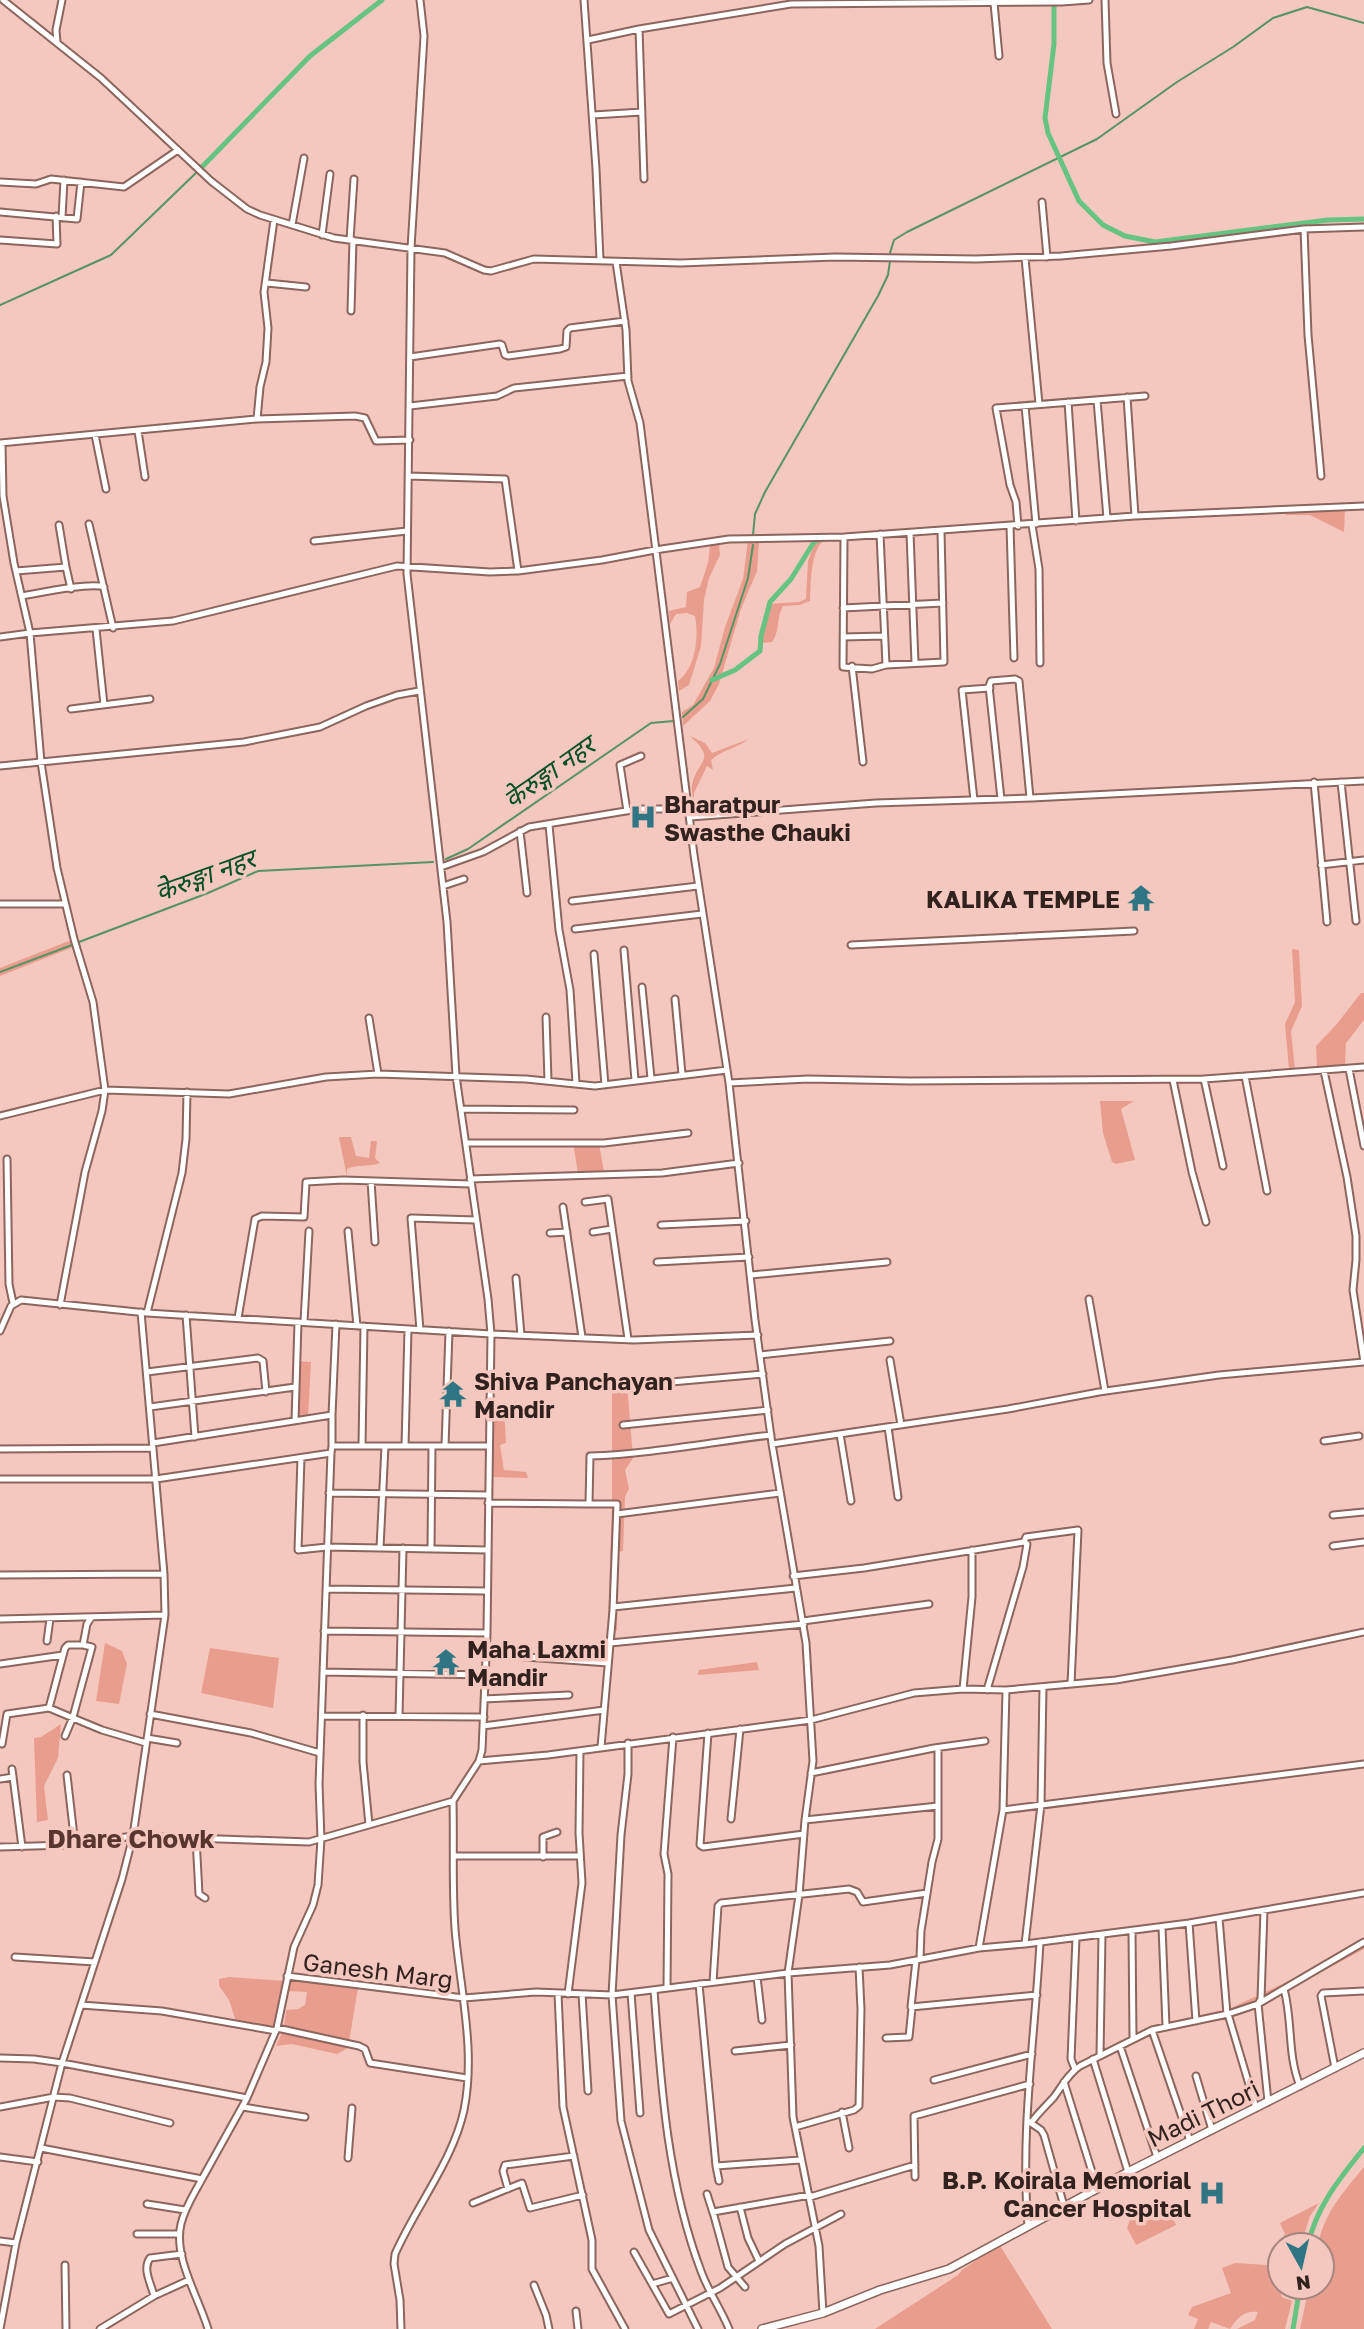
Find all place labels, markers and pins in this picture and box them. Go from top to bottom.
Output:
place label: Bharatpur Swasthe Chauki [664,789,851,846]
hospital icon: Bharatpur Swasthe Chauki [628,802,658,832]
temple icon: KALIKA TEMPLE [1126,883,1156,913]
place label: KALIKA TEMPLE [926,884,1120,913]
place label: Shiva Panchayan Mandir [474,1366,673,1423]
temple icon: Shiva Panchayan Mandir [438,1379,468,1409]
place label: Maha Laxmi Mandir [467,1634,606,1691]
temple icon: Maha Laxmi Mandir [431,1647,461,1677]
place label: B.P. Koirala Memorial Cancer Hospital [942,2165,1191,2222]
hospital icon: B.P. Koirala Memorial Cancer Hospital [1197,2178,1227,2208]

